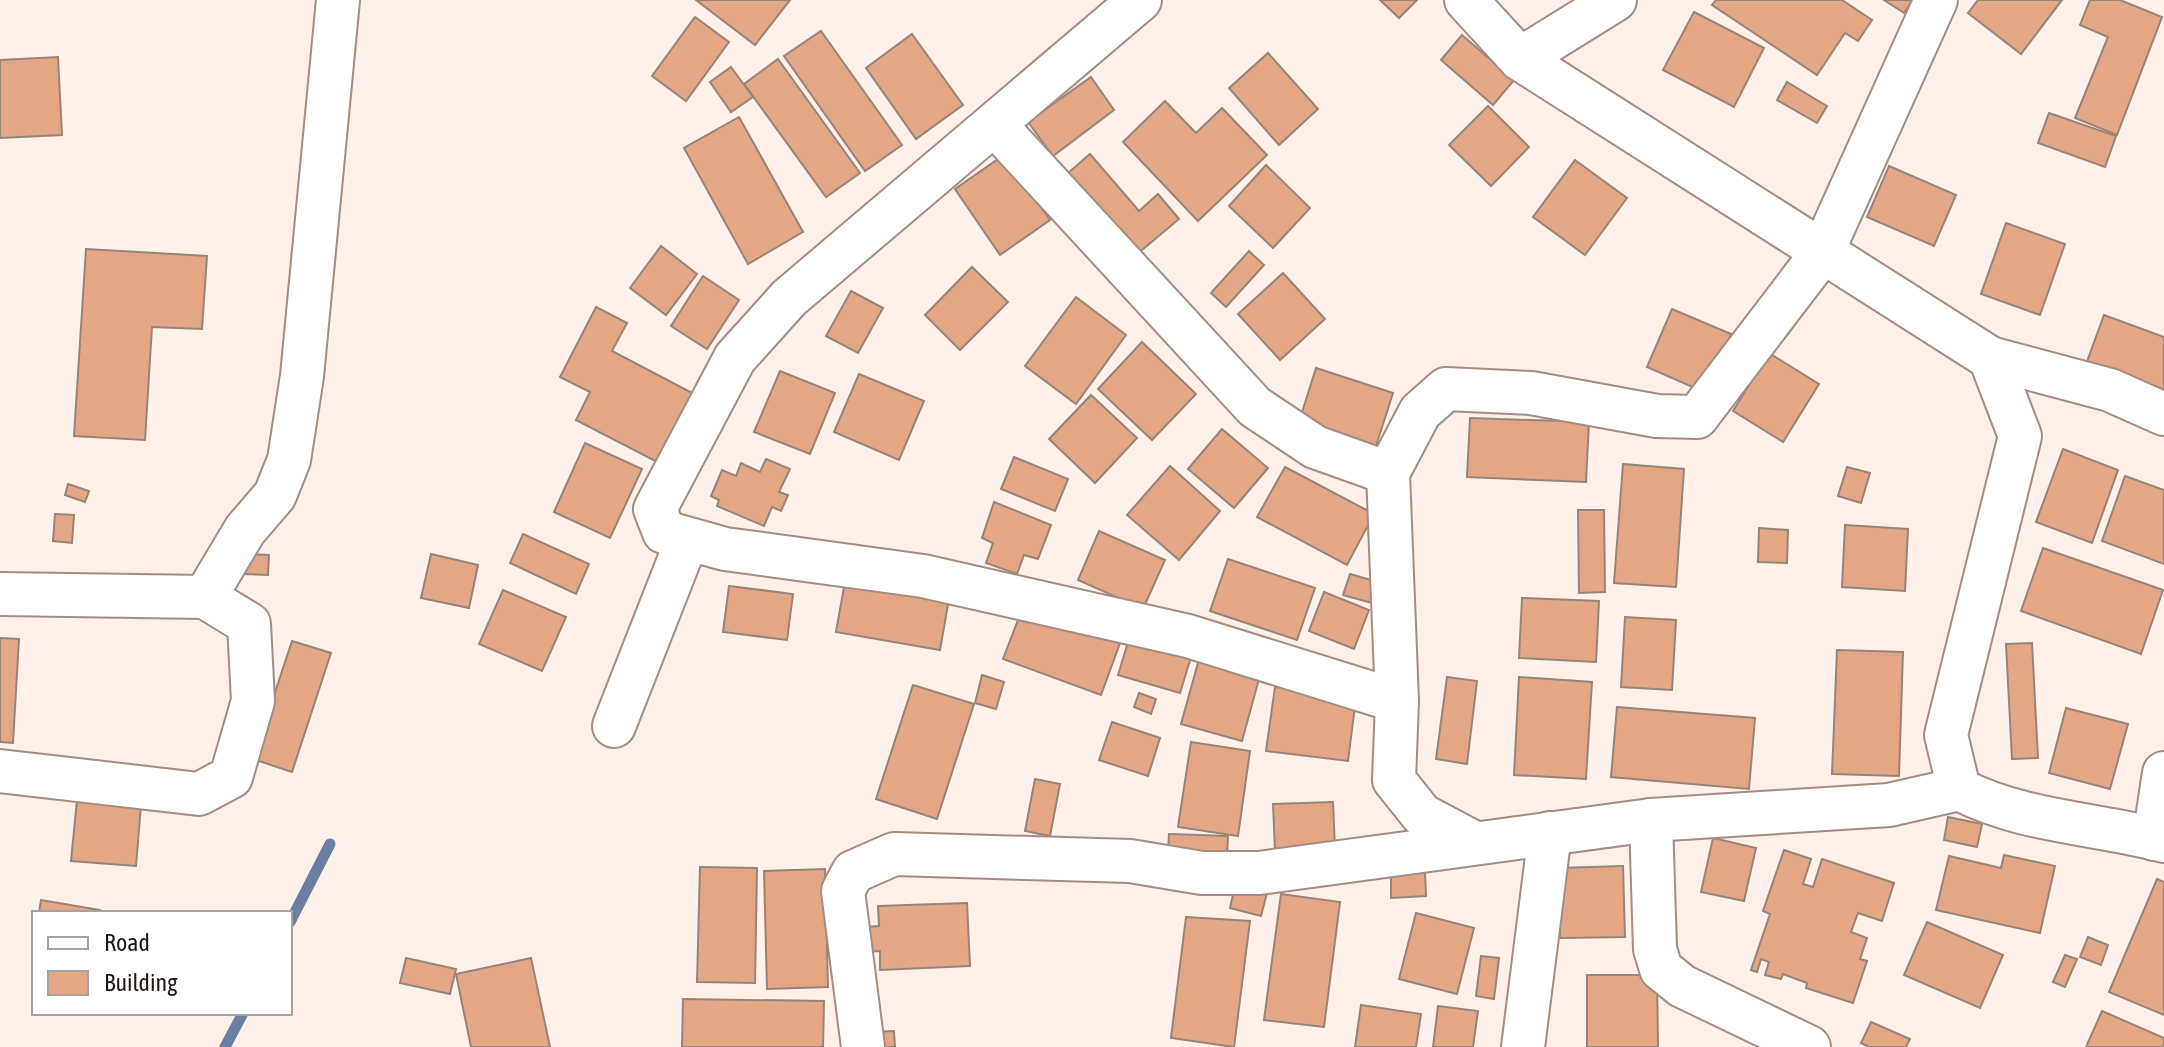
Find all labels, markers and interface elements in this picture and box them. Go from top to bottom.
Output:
legend [32,911,292,1015]
text: Road [104,929,150,956]
text: Building [104,969,178,996]

